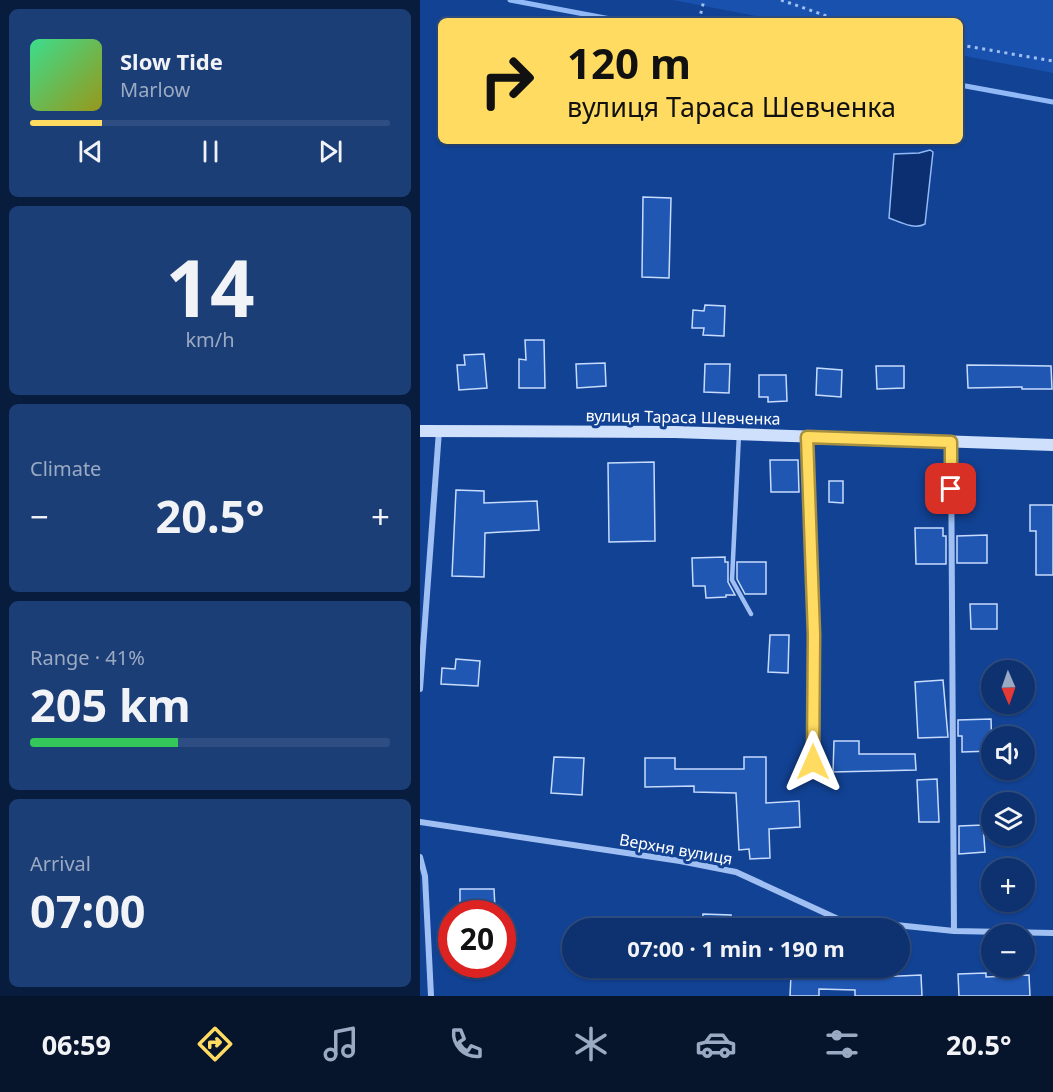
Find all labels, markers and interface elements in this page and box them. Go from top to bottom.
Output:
text: 120 m [567,34,691,91]
icon: right [468,42,546,120]
text: Slow Tide [120,46,223,76]
text: Marlow [120,76,190,103]
text: вулиця Тараса Шевченка [567,88,896,125]
icon: previous [74,135,107,168]
icon: pause [194,135,227,168]
icon: next [314,135,347,168]
text: 14 [165,234,255,340]
text: km/h [185,326,235,353]
street label: вулиця Тараса Шевченка [585,404,781,430]
text: Climate [30,455,101,482]
pin [925,463,976,514]
icon: arrive [934,472,967,505]
text: 20.5° [156,485,264,546]
text: − [30,494,49,539]
text: + [371,494,390,539]
text: Range · 41% [30,644,145,671]
north arrow [981,660,1035,714]
map controls [981,660,1035,978]
text: 205 km [30,674,191,735]
button: sound [981,726,1035,780]
position arrow [781,730,845,794]
button: layers [981,792,1035,846]
street label: Верхня вулиця [618,828,734,870]
text: Arrival [30,850,91,877]
button: + [981,858,1035,912]
text: 07:00 [30,880,146,941]
speed limit sign: 20 [438,900,516,978]
button: − [981,924,1035,978]
text: 07:00 · 1 min · 190 m [627,933,845,963]
icon: directions [194,1023,236,1065]
icon: music [320,1023,362,1065]
icon: phone [445,1023,487,1065]
icon: climate [570,1023,612,1065]
icon: car [695,1023,737,1065]
icon: filters [821,1023,863,1065]
text: 06:59 [42,1026,111,1063]
text: 20.5° [946,1026,1011,1063]

